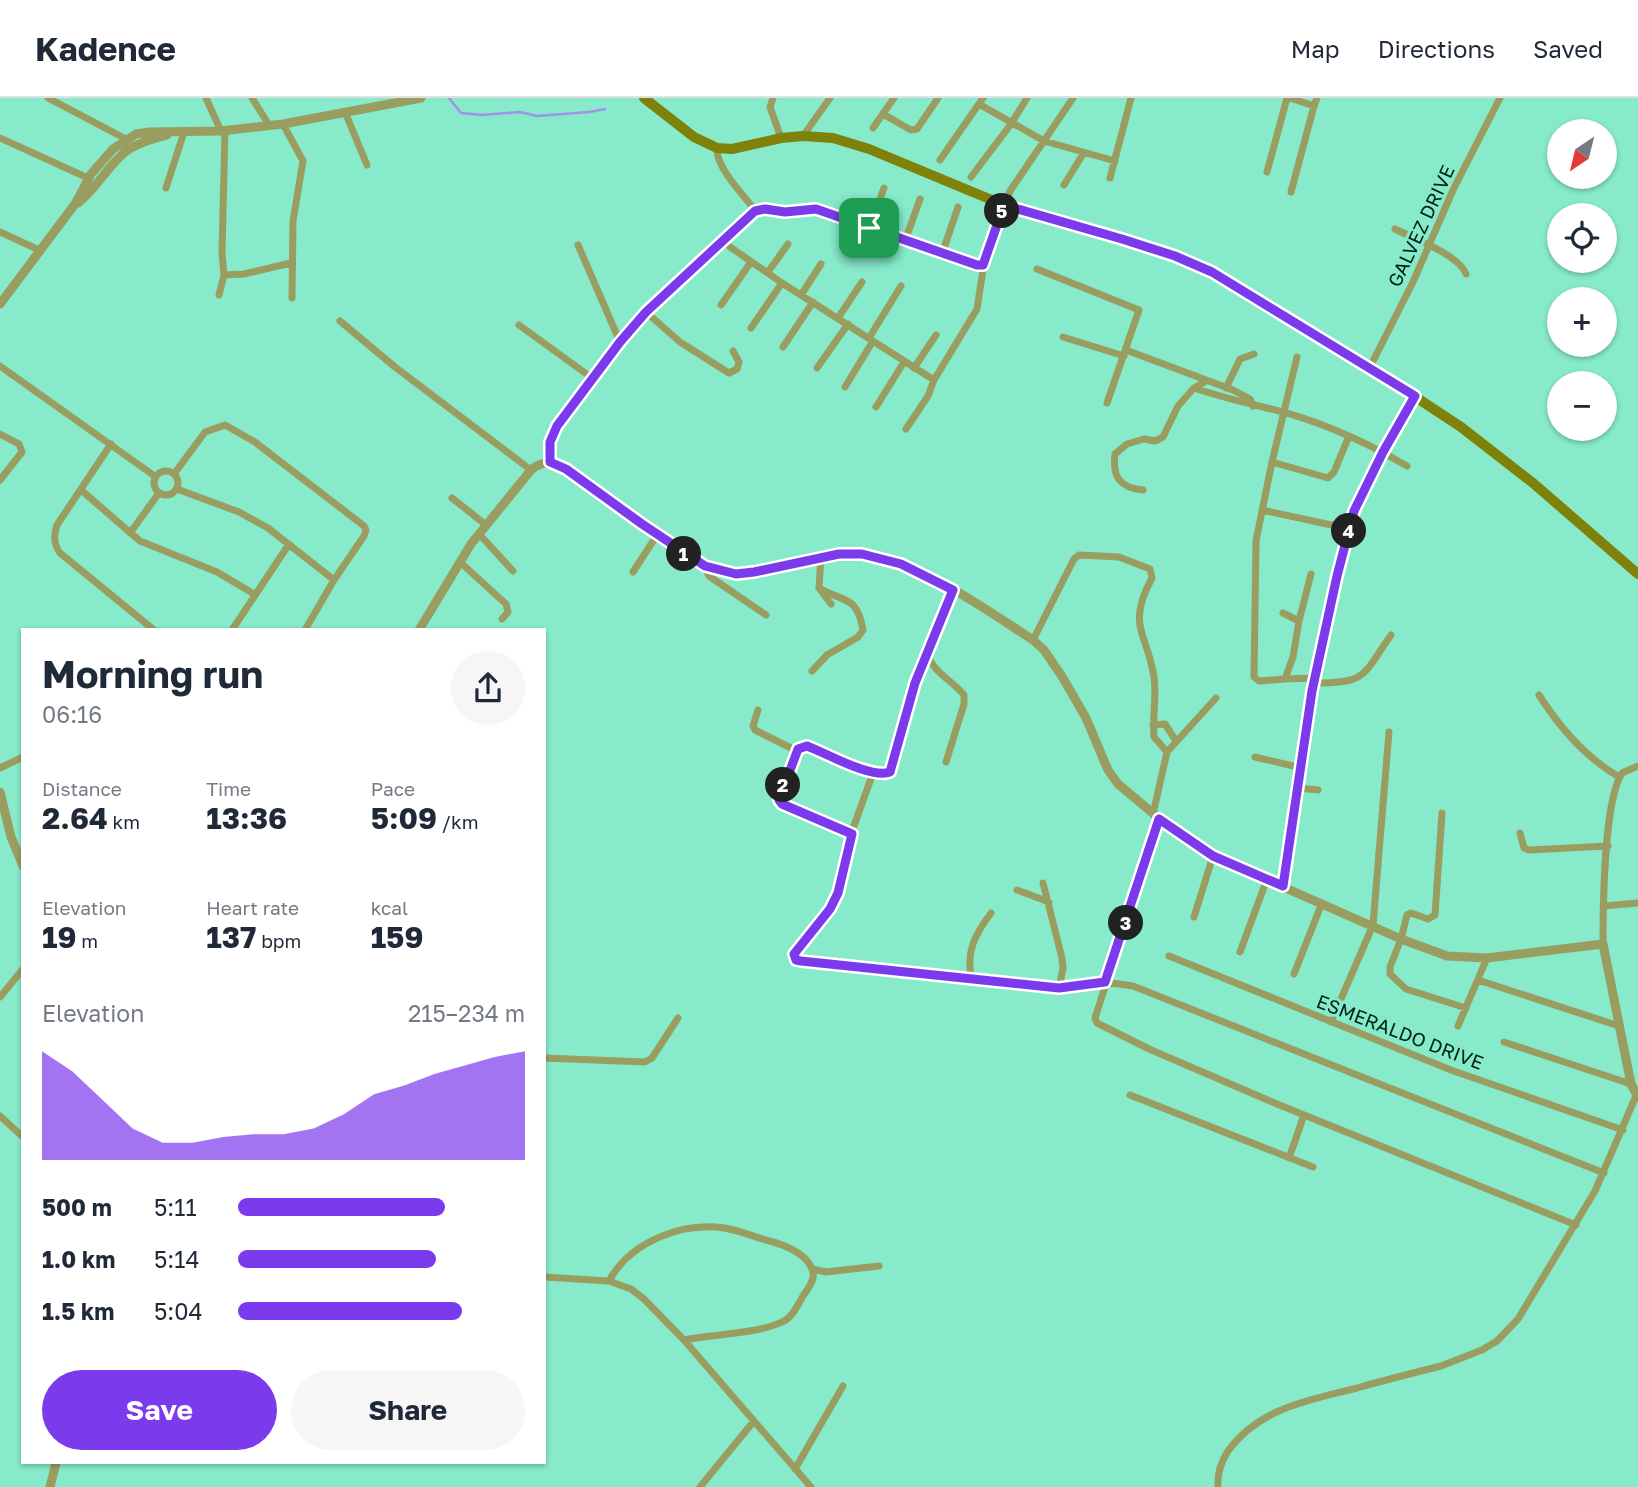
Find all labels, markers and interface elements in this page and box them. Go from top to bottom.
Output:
text: Kadence [35,29,176,68]
text: Map [1291,34,1340,63]
text: Directions [1378,34,1495,63]
text: Saved [1533,34,1603,63]
north arrow [1547,119,1617,189]
map controls [1547,119,1617,441]
street label: GALVEZ DRIVE [1382,161,1459,290]
pin: 5 [984,194,1020,228]
pin [839,198,899,258]
text: 5 [996,199,1007,222]
button: locate [1547,203,1617,273]
icon: arrive [850,209,888,247]
button: + [1547,287,1617,357]
button: − [1547,371,1617,441]
pin: 4 [1332,514,1366,548]
text: 4 [1343,519,1354,542]
pin: 1 [666,536,702,572]
text: 1 [679,542,688,565]
text: Morning run [42,651,263,696]
button: share [451,651,525,725]
text: 06:16 [42,700,102,728]
pin: 2 [766,768,800,802]
text: 2 [777,773,788,796]
text: Distance [42,777,122,800]
text: Time [206,777,251,800]
text: Pace [371,777,415,800]
text: 2.64 [42,800,108,836]
text: 13:36 [206,800,287,836]
text: 5:09 [371,800,437,836]
text: km [108,810,140,833]
text: /km [437,810,479,833]
text: Elevation [42,896,127,919]
text: Heart rate [206,896,299,919]
text: kcal [371,896,408,919]
pin: 3 [1108,906,1144,940]
text: 3 [1120,911,1131,934]
text: 19 [42,919,77,955]
text: 137 [206,919,256,955]
text: 159 [371,919,423,955]
text: m [77,929,98,952]
text: bpm [256,929,301,952]
street label: ESMERALDO DRIVE [1314,989,1487,1074]
text: Elevation [42,999,144,1027]
text: 215–234 m [408,999,525,1027]
text: 500 m [42,1193,112,1221]
text: 5:11 [154,1193,197,1221]
text: 1.0 km [42,1245,115,1273]
text: 5:14 [154,1245,199,1273]
text: 1.5 km [42,1297,114,1325]
text: 5:04 [154,1297,203,1325]
button: Save [42,1370,277,1450]
button: Share [291,1370,525,1450]

